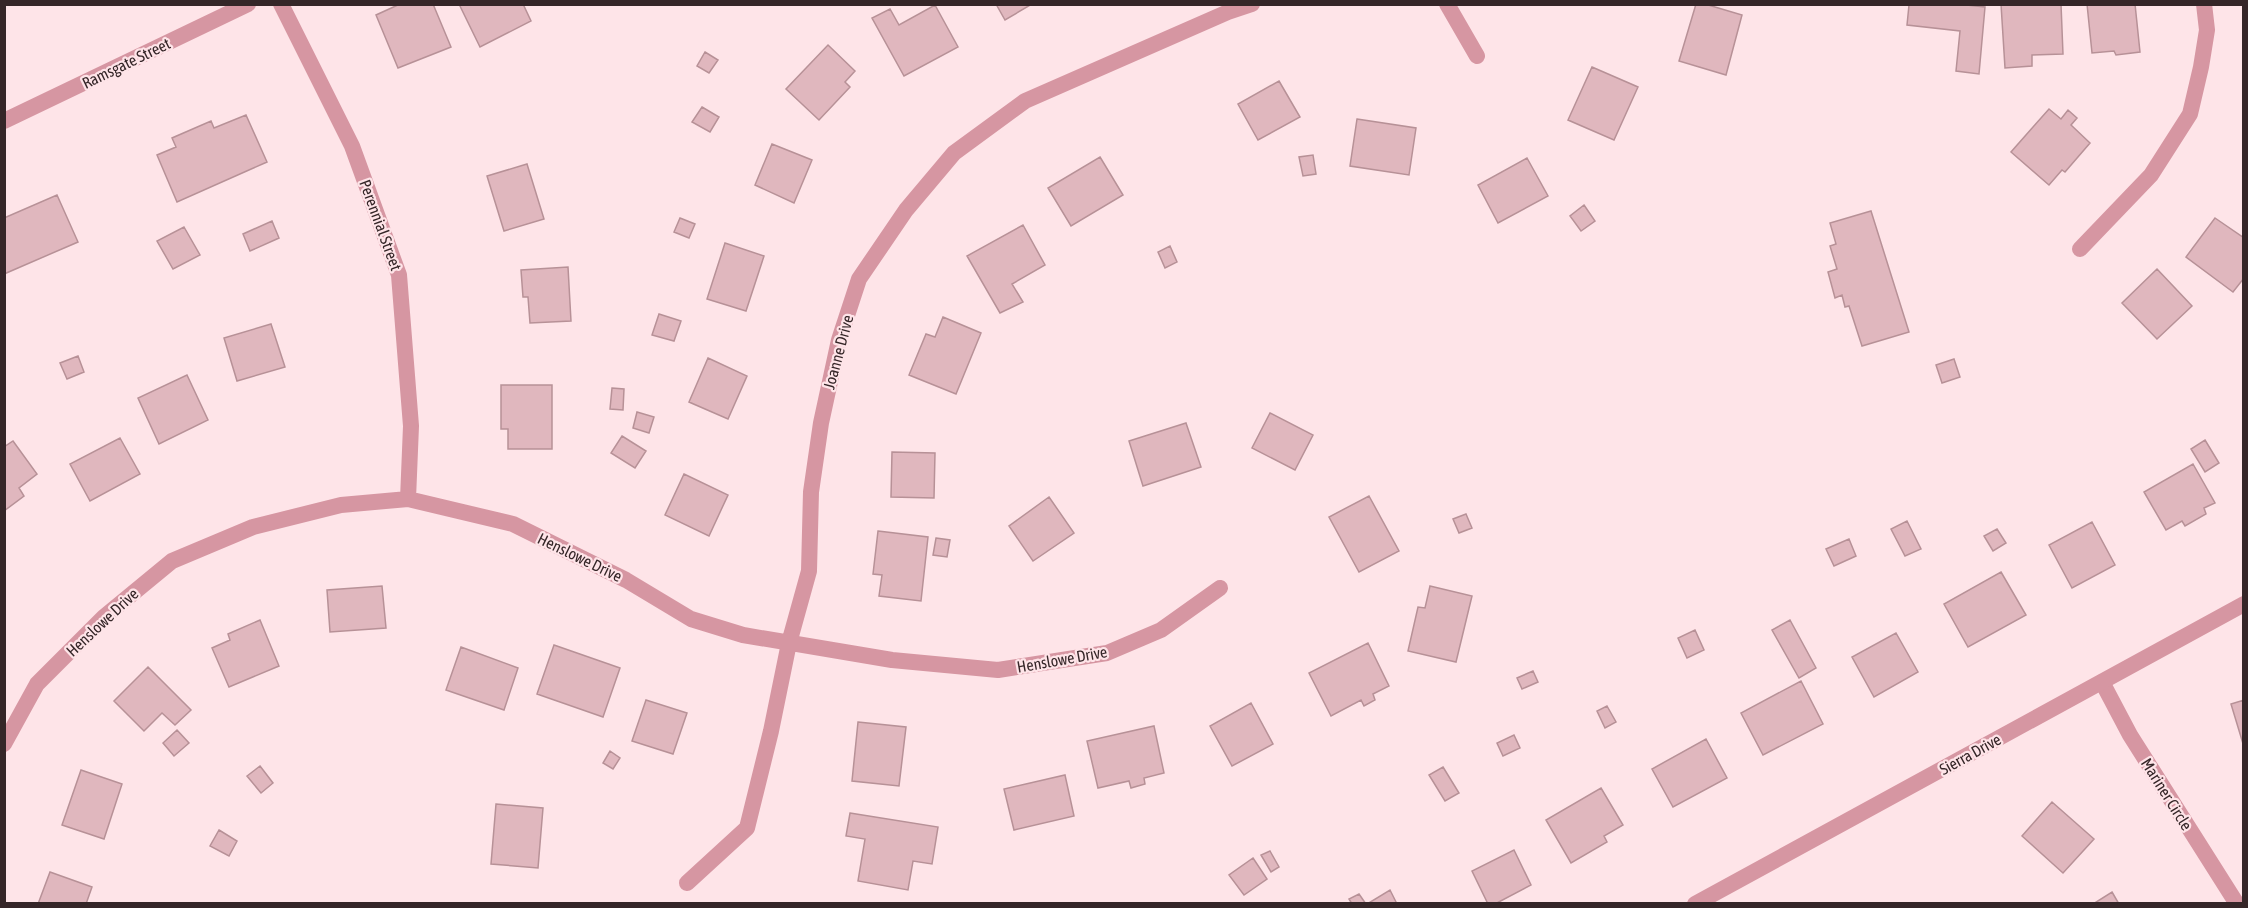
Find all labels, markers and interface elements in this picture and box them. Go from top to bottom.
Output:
street label: Ramsgate Street [79,34,174,93]
street label: Perennial Street [356,177,406,273]
street label: Joanne Drive [819,313,857,391]
street label: Henslowe Drive [535,529,625,585]
street label: Henslowe Drive [62,584,142,660]
street label: Henslowe Drive [1015,642,1109,676]
street label: Sierra Drive [1936,730,2004,778]
street label: Mariner Circle [2138,755,2196,833]

